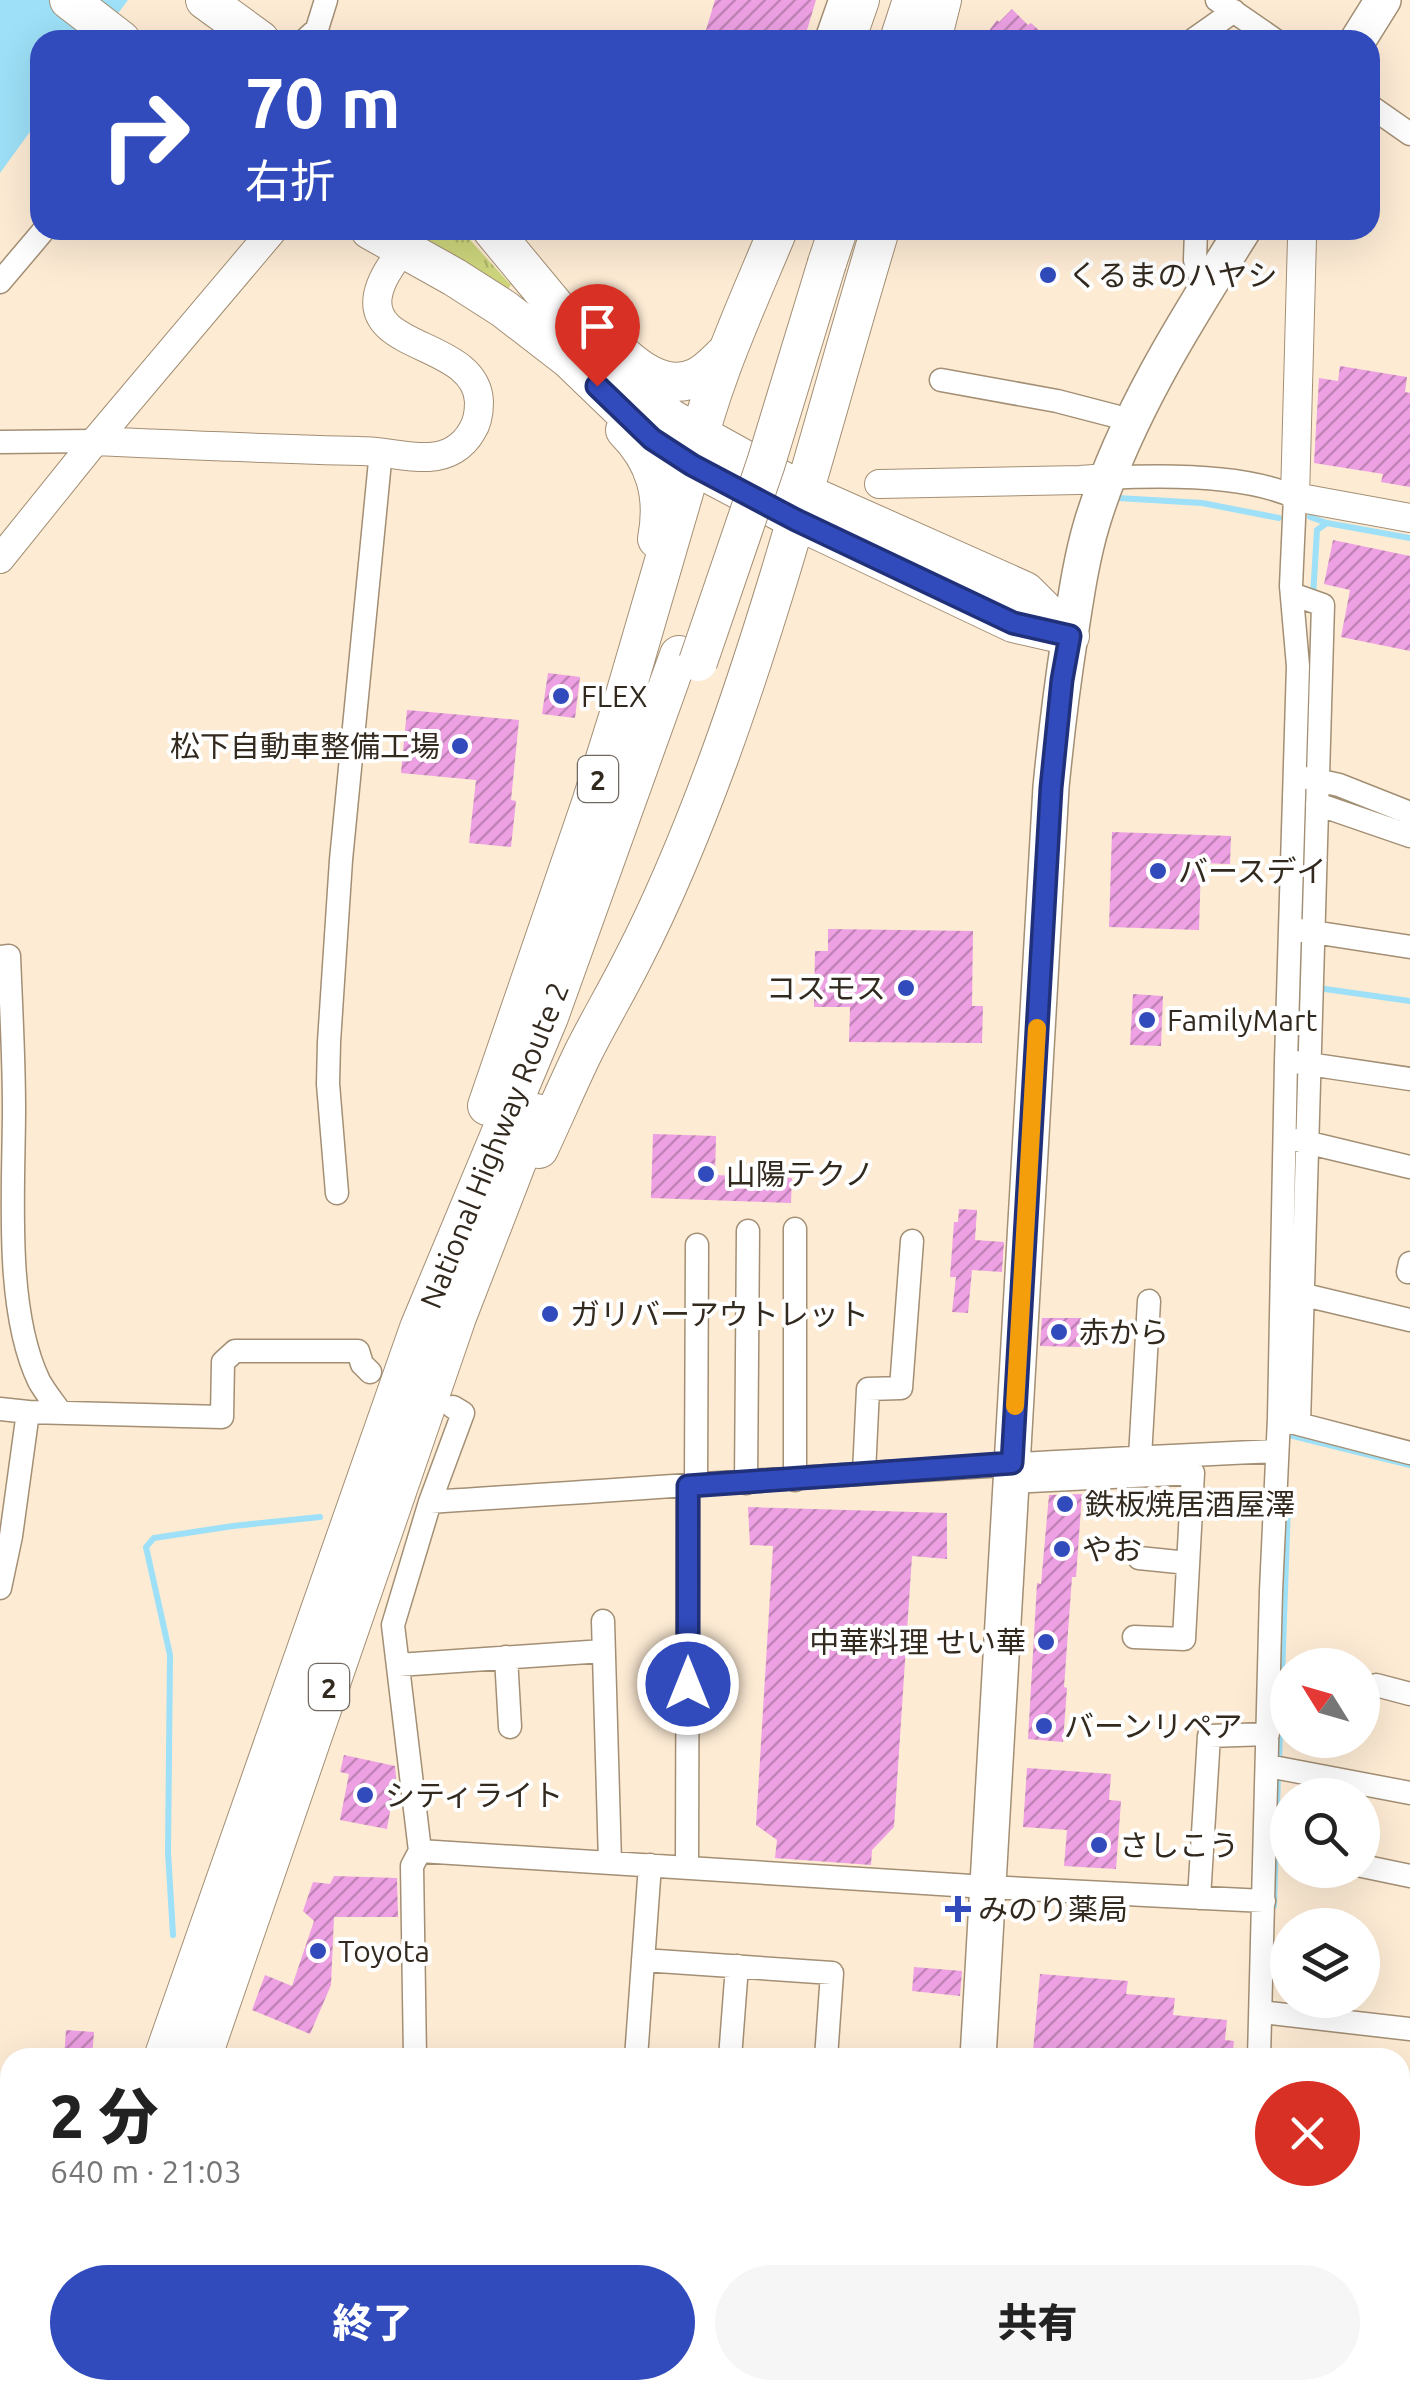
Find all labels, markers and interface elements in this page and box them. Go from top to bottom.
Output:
text: 70 m [245,63,401,141]
icon: right [80,70,210,200]
text: 右折 [245,155,335,206]
place label: くるまのハヤシ [1068,258,1277,292]
marker: くるまのハヤシ [1037,264,1059,286]
pin [555,284,640,387]
icon: arrive [570,299,625,354]
place label: FLEX [581,679,647,713]
marker: FLEX [550,685,572,707]
place label: 松下自動車整備工場 [170,729,440,763]
marker: 松下自動車整備工場 [449,735,471,757]
road number: 2 [578,756,618,802]
place label: バースデイ [1178,854,1327,888]
marker: バースデイ [1147,860,1169,882]
place label: コスモス [766,971,886,1005]
street label: National Highway Route 2 [413,977,575,1313]
marker: コスモス [895,977,917,999]
place label: FamilyMart [1167,1003,1317,1037]
marker: FamilyMart [1136,1009,1158,1031]
place label: 山陽テクノ [726,1157,874,1191]
marker: 山陽テクノ [695,1163,717,1185]
place label: ガリバーアウトレット [570,1297,869,1331]
marker: ガリバーアウトレット [539,1303,561,1325]
place label: 赤から [1079,1315,1169,1349]
marker: 赤から [1048,1321,1070,1343]
place label: 鉄板焼居酒屋澤 [1085,1487,1295,1521]
marker: 鉄板焼居酒屋澤 [1054,1493,1076,1515]
place label: やお [1082,1532,1142,1566]
marker: やお [1051,1538,1073,1560]
place label: 中華料理 せい華 [809,1625,1026,1659]
marker: 中華料理 せい華 [1035,1631,1057,1653]
position arrow [636,1632,740,1736]
north arrow [1270,1648,1380,1758]
map controls [1270,1648,1380,2018]
road number: 2 [309,1664,349,1710]
place label: バーンリペア [1064,1709,1243,1743]
marker: バーンリペア [1033,1715,1055,1737]
place label: シティライト [385,1778,563,1812]
button: search [1270,1778,1380,1888]
marker: シティライト [354,1784,376,1806]
place label: さしこう [1119,1828,1239,1862]
marker: さしこう [1088,1834,1110,1856]
place label: みのり薬局 [978,1892,1128,1926]
marker: みのり薬局 [947,1898,969,1920]
button: layers [1270,1908,1380,2018]
place label: Toyota [338,1934,430,1968]
marker: Toyota [307,1940,329,1962]
button: close [1255,2081,1360,2186]
text: 2 分 [50,2082,158,2149]
text: 640 m · 21:03 [50,2153,242,2189]
button: 終了 [50,2265,695,2380]
button: 共有 [715,2265,1360,2380]

